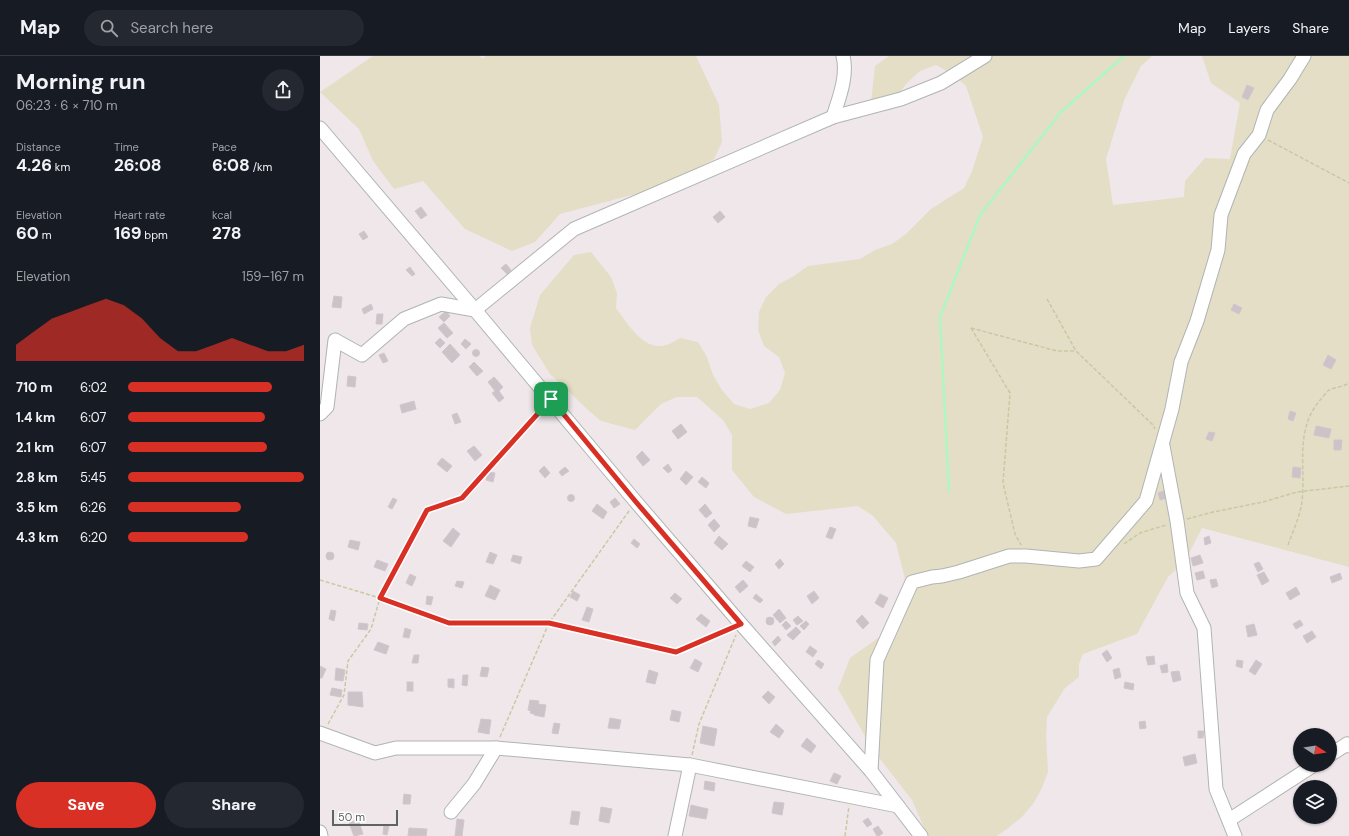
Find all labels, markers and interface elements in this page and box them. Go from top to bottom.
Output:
search box [84,10,364,46]
text: Map [20,15,60,40]
icon: search [98,17,120,39]
text: Search here [130,18,213,38]
text: Map [1178,19,1206,37]
text: Layers [1228,19,1270,37]
text: Share [1292,19,1329,37]
text: Morning run [16,67,146,96]
button: share [262,69,304,111]
text: 06:23 · 6 × 710 m [16,97,118,114]
text: Distance [16,140,61,154]
text: Time [114,140,139,154]
text: Pace [212,140,237,154]
text: 4.26 [16,154,52,176]
text: 26:08 [114,154,162,176]
text: 6:08 [212,154,250,176]
text: km [52,160,70,174]
text: /km [250,160,272,174]
text: Elevation [16,208,62,222]
text: Heart rate [114,208,165,222]
text: kcal [212,208,232,222]
text: 60 [16,222,39,244]
text: 169 [114,222,141,244]
text: 278 [212,222,241,244]
text: m [39,228,51,242]
text: bpm [141,228,168,242]
text: Elevation [16,268,70,285]
text: 159–167 m [242,268,304,285]
text: 710 m [16,379,52,396]
text: 6:02 [80,379,107,396]
pin [534,382,568,416]
icon: arrive [540,388,562,410]
text: 1.4 km [16,409,55,426]
text: 6:07 [80,409,106,426]
text: 2.1 km [16,439,54,456]
text: 6:07 [80,439,106,456]
text: 2.8 km [16,469,58,486]
text: 5:45 [80,469,106,486]
text: 3.5 km [16,499,58,516]
text: 6:26 [80,499,106,516]
text: 4.3 km [16,529,58,546]
text: 6:20 [80,529,107,546]
north arrow [1293,728,1337,772]
map controls [1293,728,1337,824]
button: layers [1293,780,1337,824]
button: Save [16,782,156,828]
button: Share [164,782,304,828]
scale bar [332,808,398,827]
text: 50 m [338,810,365,824]

